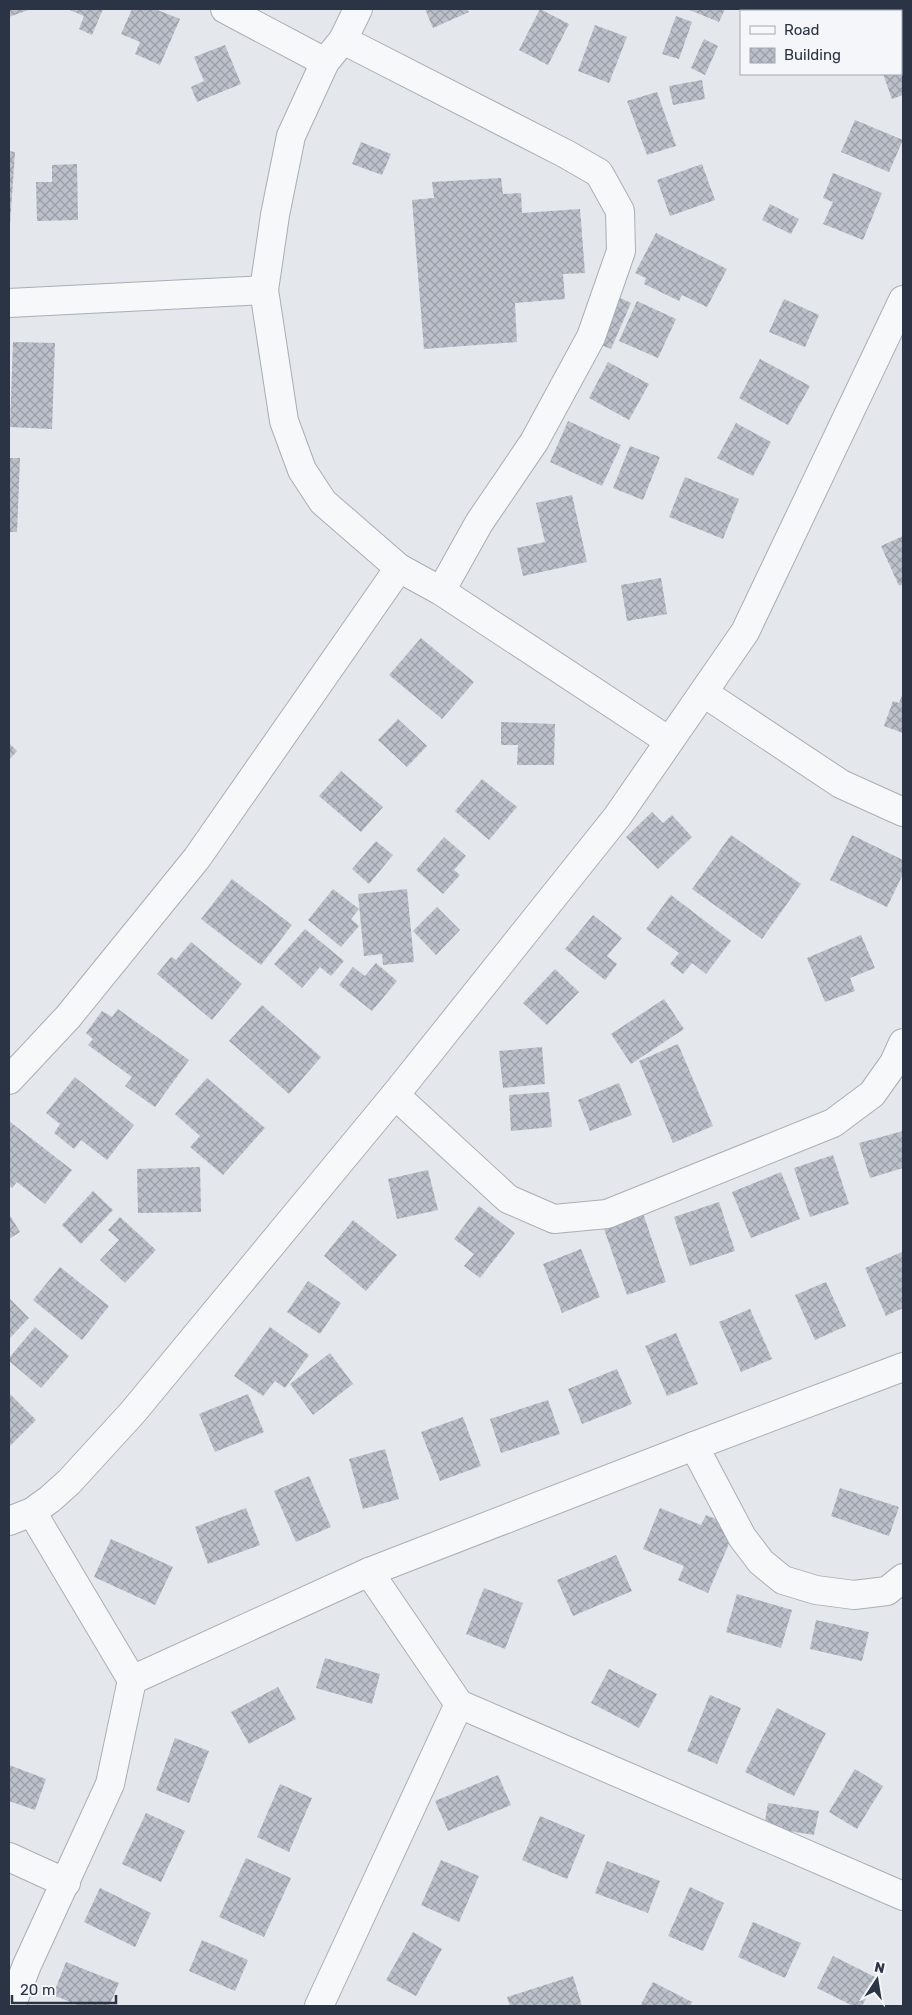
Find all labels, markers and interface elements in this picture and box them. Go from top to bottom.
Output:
legend [740,10,902,75]
text: Road [784,21,820,39]
text: Building [784,46,841,64]
north arrow [852,1955,902,2005]
text: N [873,1958,886,1977]
scale bar [12,1972,116,2004]
text: 20 m [20,1981,55,1999]

